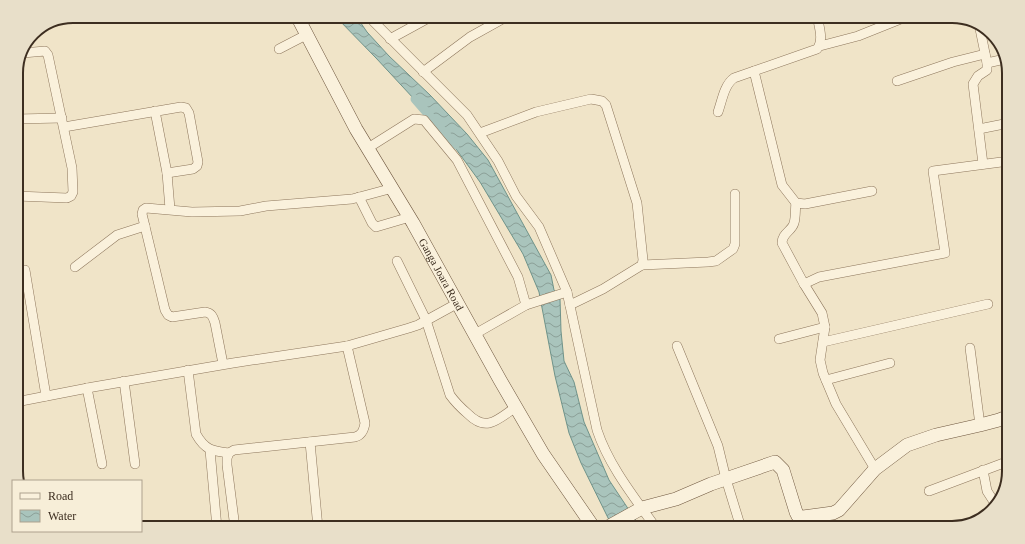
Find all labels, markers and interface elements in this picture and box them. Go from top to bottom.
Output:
street label: Ganga Joara Road [417,236,466,313]
legend [12,480,142,532]
text: Road [48,489,73,503]
text: Water [48,509,76,523]

